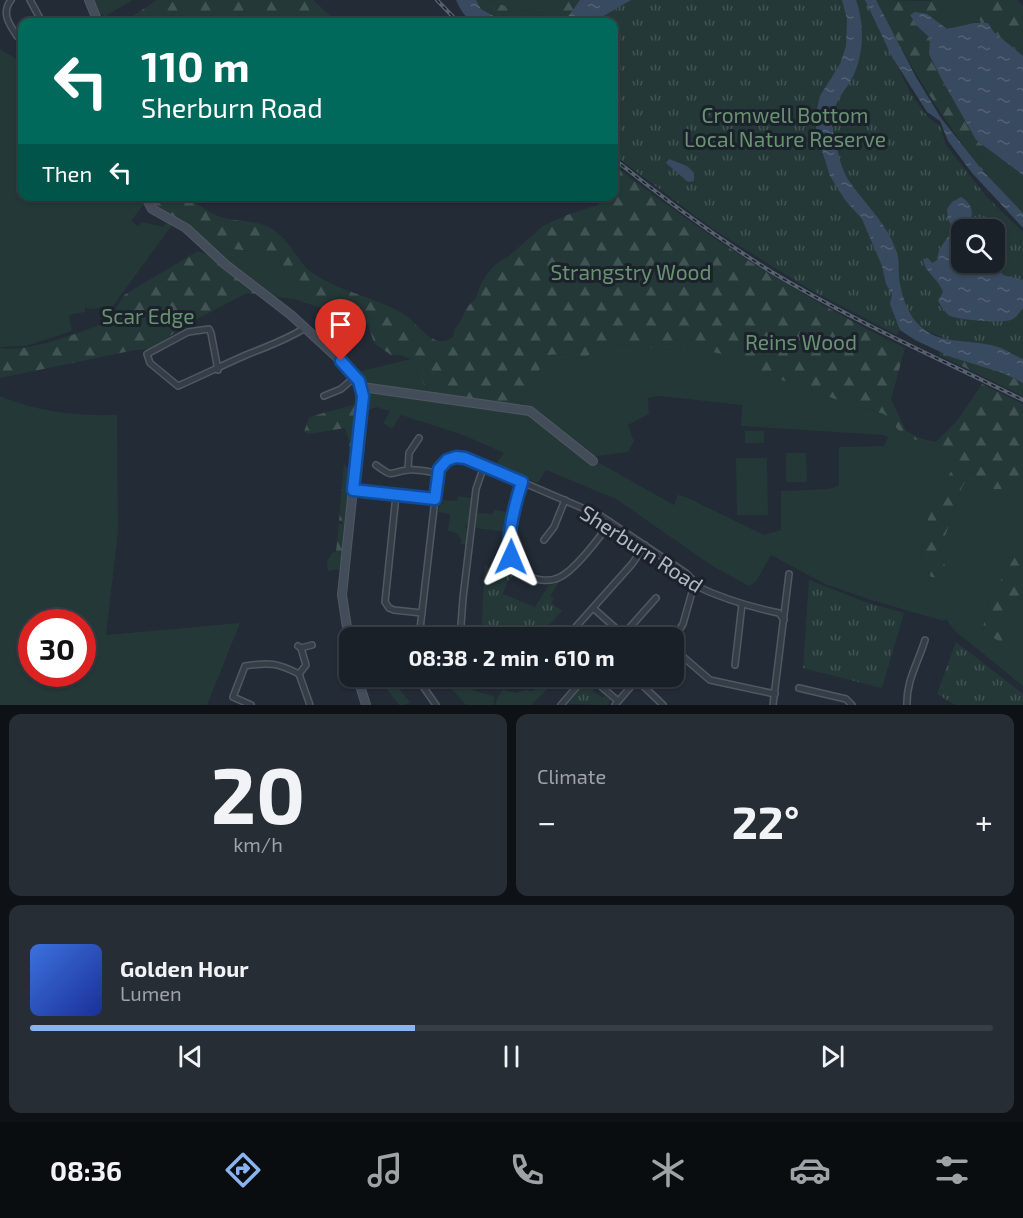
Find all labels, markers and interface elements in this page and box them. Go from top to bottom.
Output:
text: 110 m [141,40,250,90]
icon: left [42,42,120,120]
text: Sherburn Road [141,91,323,123]
park label: Cromwell Bottom Local Nature Reserve [684,102,886,151]
icon: left [104,156,137,189]
text: Then [42,160,92,186]
map controls [951,219,1005,273]
button: search [951,219,1005,273]
park label: Strangstry Wood [550,259,712,284]
pin [315,299,366,361]
park label: Scar Edge [102,303,194,328]
icon: arrive [324,308,357,341]
park label: Reins Wood [745,329,857,354]
street label: Sherburn Road [576,499,708,597]
position arrow [479,525,543,589]
speed limit sign: 30 [18,609,96,687]
text: 08:38 · 2 min · 610 m [408,644,615,670]
text: 20 [211,746,305,840]
text: Climate [537,764,606,788]
text: 22° [732,794,799,848]
text: − [537,801,556,841]
text: + [975,801,993,841]
text: km/h [233,832,283,856]
text: Golden Hour [120,955,249,981]
text: Lumen [120,981,182,1005]
icon: previous [174,1040,207,1073]
icon: pause [495,1040,528,1073]
icon: next [816,1040,849,1073]
icon: directions [222,1149,264,1191]
icon: music [364,1149,406,1191]
icon: phone [506,1149,548,1191]
icon: climate [647,1149,689,1191]
icon: car [789,1149,831,1191]
icon: filters [931,1149,973,1191]
text: 08:36 [50,1154,122,1186]

